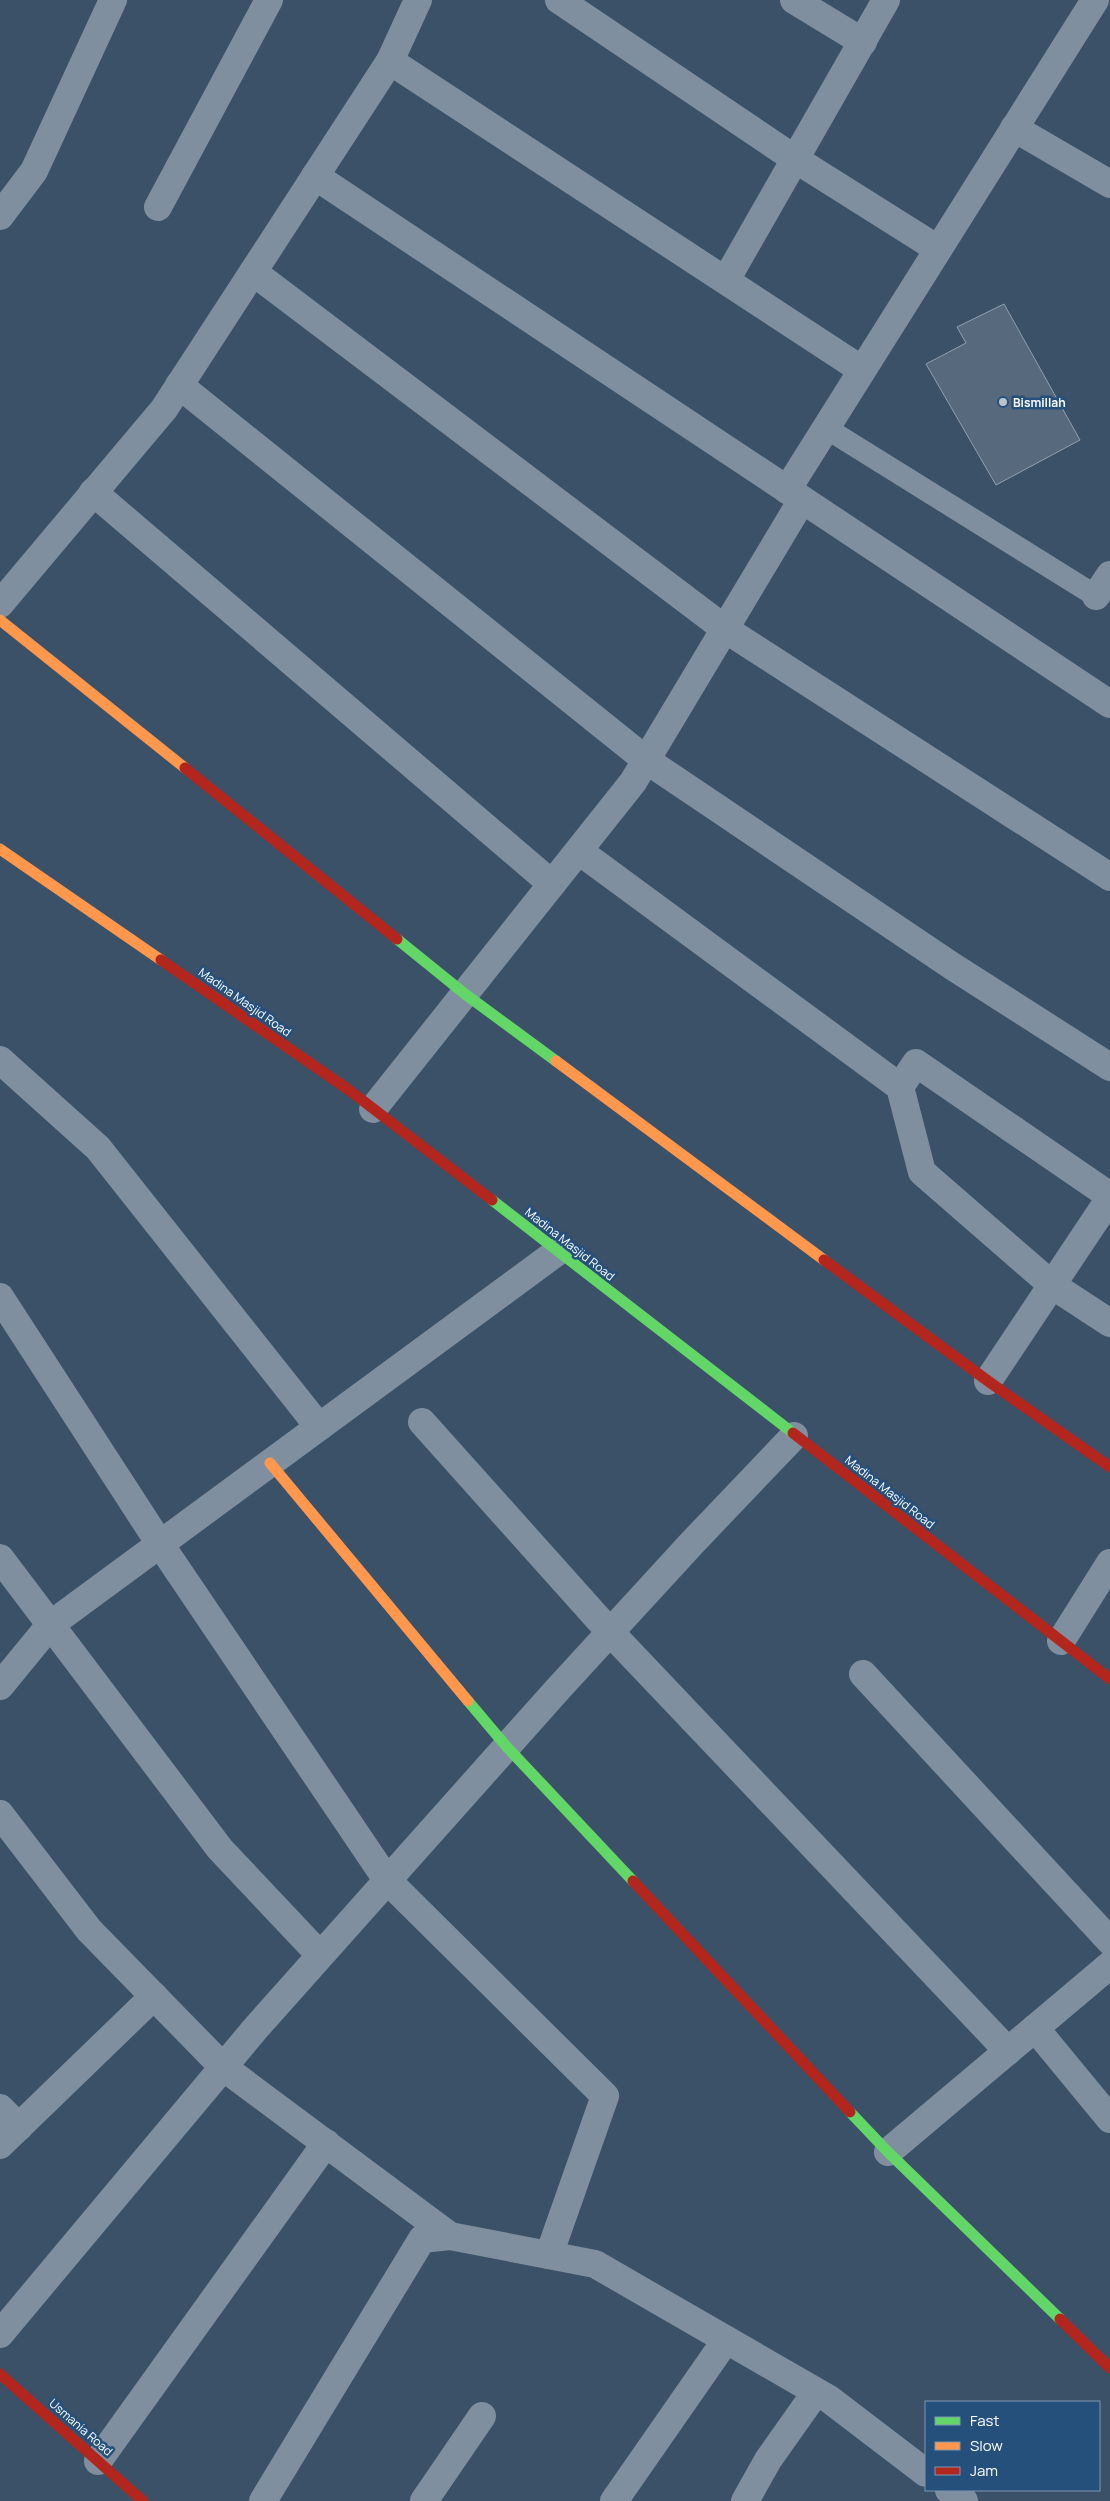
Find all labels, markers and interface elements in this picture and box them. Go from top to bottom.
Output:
place label: Bismillah [1013,394,1066,411]
marker: Bismillah [997,396,1009,408]
street label: Madina Masjid Road [195,964,295,1040]
street label: Madina Masjid Road [522,1204,618,1284]
street label: Madina Masjid Road [842,1452,938,1532]
street label: Usmania Road [46,2395,116,2459]
legend [925,2401,1100,2491]
text: Fast [970,2410,999,2431]
text: Slow [970,2435,1003,2456]
text: Jam [970,2460,998,2481]

